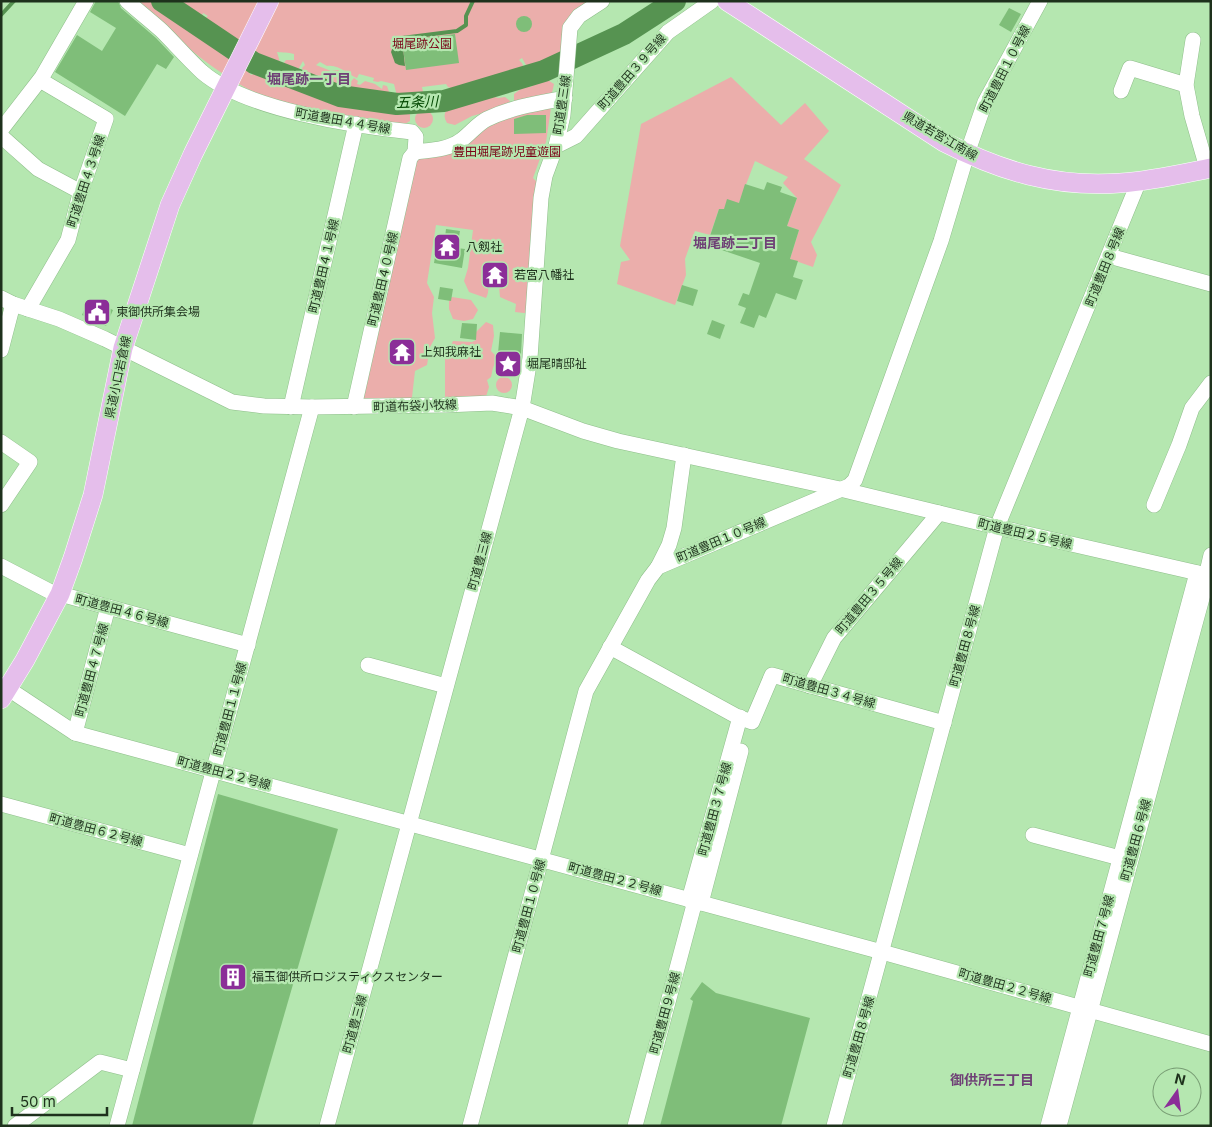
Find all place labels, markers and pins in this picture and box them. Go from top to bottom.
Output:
temple icon: 八剱社 [432,232,462,262]
place label: 八剱社 [466,239,502,254]
temple icon: 若宮八幡社 [480,260,510,290]
place label: 若宮八幡社 [514,267,574,282]
public building icon: 東御供所集会場 [82,297,112,327]
place label: 東御供所集会場 [116,304,200,319]
temple icon: 上知我麻社 [387,337,417,367]
place label: 上知我麻社 [421,344,481,359]
place icon: 堀尾晴邸祉 [493,349,523,379]
place label: 堀尾晴邸祉 [527,356,587,371]
building icon: 福玉御供所ロジスティクスセンター [218,962,248,992]
place label: 福玉御供所ロジスティクスセンター [252,969,443,984]

